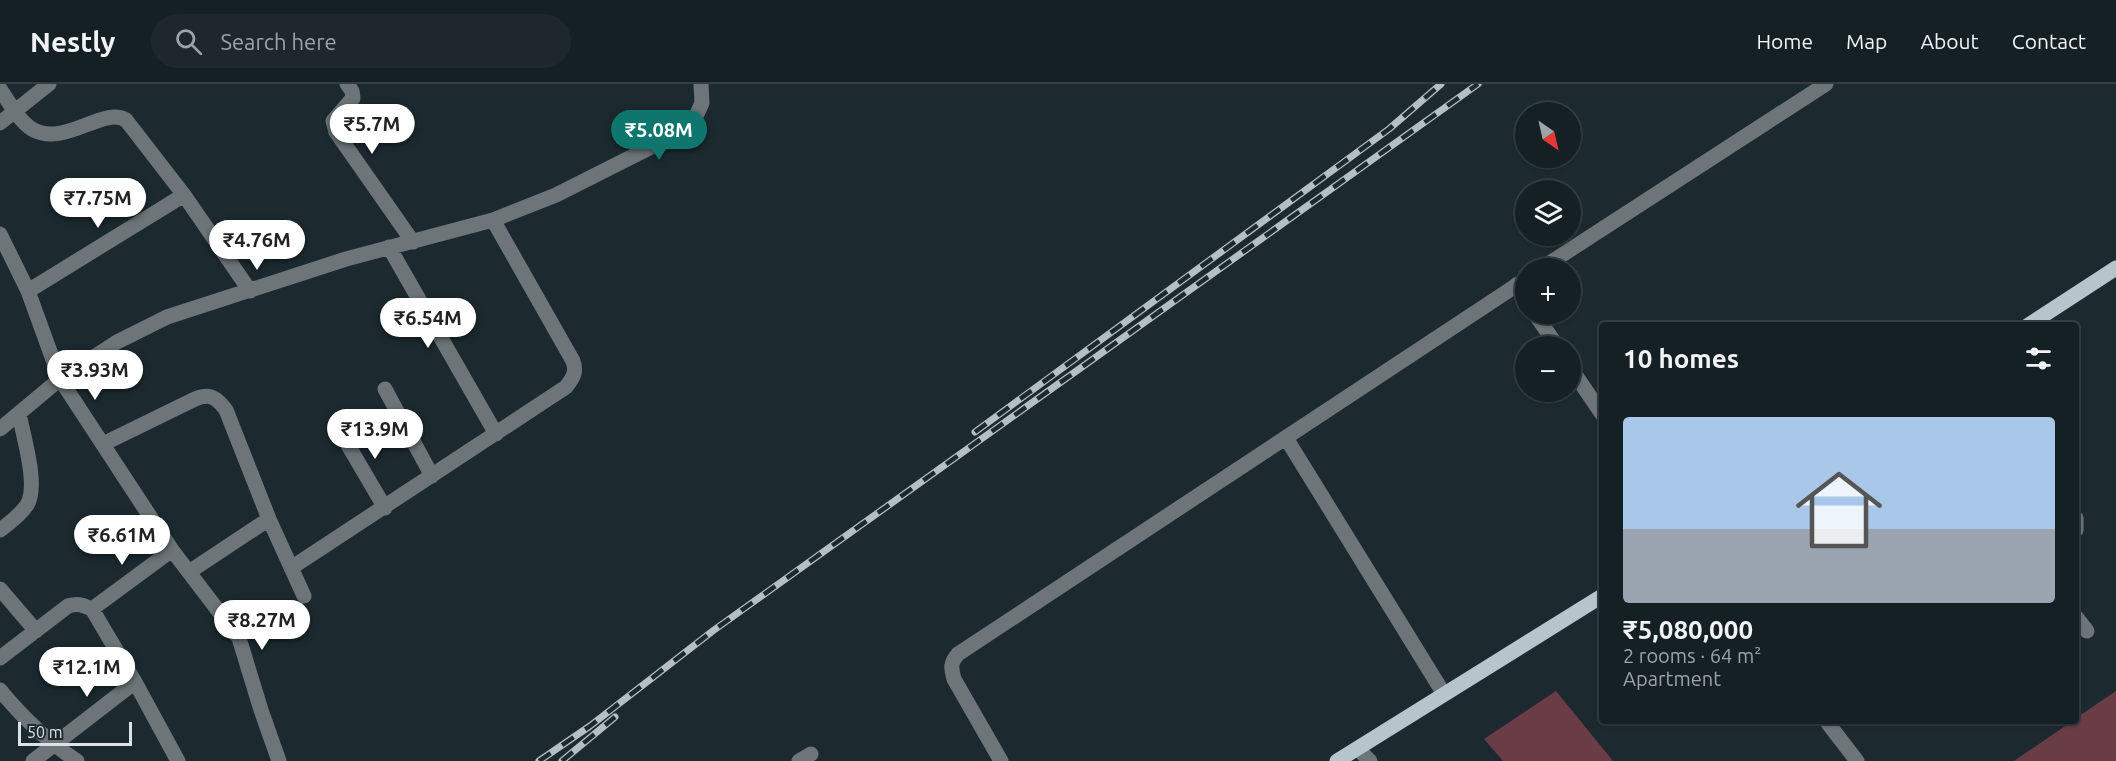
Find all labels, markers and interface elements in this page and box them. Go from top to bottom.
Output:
search box [151,14,571,68]
icon: search [172,25,205,58]
text: Nestly [30,26,115,57]
text: Search here [220,29,337,54]
text: Home [1756,29,1813,53]
text: Map [1846,29,1887,53]
text: About [1920,29,1979,53]
text: Contact [2012,29,2086,53]
north arrow [1515,102,1581,168]
map controls [1515,102,1581,402]
pin: ₹5.7M [330,104,414,155]
pin: ₹5.08M [610,110,708,161]
text: ₹5.7M [344,112,400,135]
text: ₹5.08M [625,118,693,141]
pin: ₹7.75M [49,178,147,229]
button: layers [1515,180,1581,246]
text: ₹7.75M [64,186,132,209]
pin: ₹4.76M [208,220,306,271]
text: ₹4.76M [223,228,291,251]
button: + [1515,258,1581,324]
pin: ₹6.54M [379,298,477,349]
text: ₹6.54M [394,306,462,329]
button: − [1515,336,1581,402]
icon: filters [2022,342,2055,375]
text: 10 homes [1623,344,1739,373]
pin: ₹3.93M [46,350,144,401]
text: ₹3.93M [61,358,129,381]
pin: ₹13.9M [326,409,424,460]
text: ₹13.9M [341,417,409,440]
icon: home [1785,456,1893,564]
pin: ₹6.61M [73,515,171,566]
text: ₹6.61M [88,523,156,546]
pin: ₹8.27M [213,600,311,651]
text: ₹8.27M [228,608,296,631]
text: ₹5,080,000 [1623,615,1753,644]
text: 2 rooms · 64 m² [1623,644,1761,667]
pin: ₹12.1M [38,647,136,698]
text: ₹12.1M [53,655,121,678]
text: Apartment [1623,667,1721,690]
scale bar [18,719,132,746]
text: 50 m [27,723,63,741]

